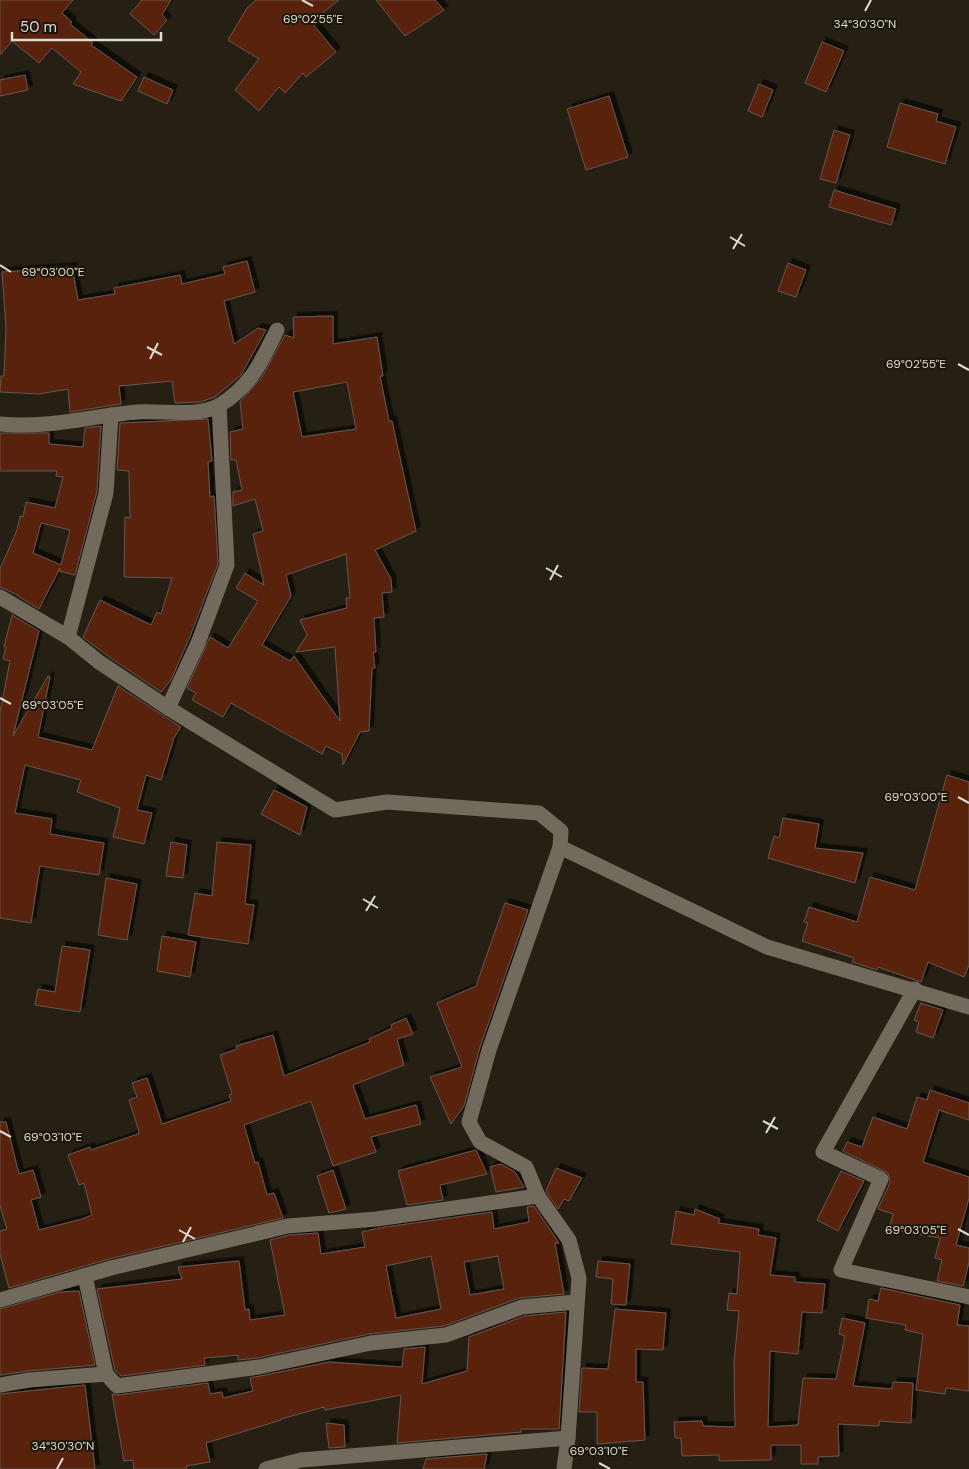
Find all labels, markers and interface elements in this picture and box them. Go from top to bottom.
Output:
scale bar [12,10,161,42]
text: 69°02'55"E [283,11,343,27]
text: 34°30'30"N [834,16,896,32]
text: 50 m [20,17,57,37]
text: 69°03'00"E [22,264,85,280]
text: 69°02'55"E [886,356,946,372]
text: 69°03'05"E [22,697,84,713]
text: 69°03'00"E [885,789,948,805]
text: 69°03'10"E [24,1129,82,1145]
text: 69°03'05"E [885,1222,947,1238]
text: 34°30'30"N [32,1438,94,1454]
text: 69°03'10"E [570,1443,628,1459]

